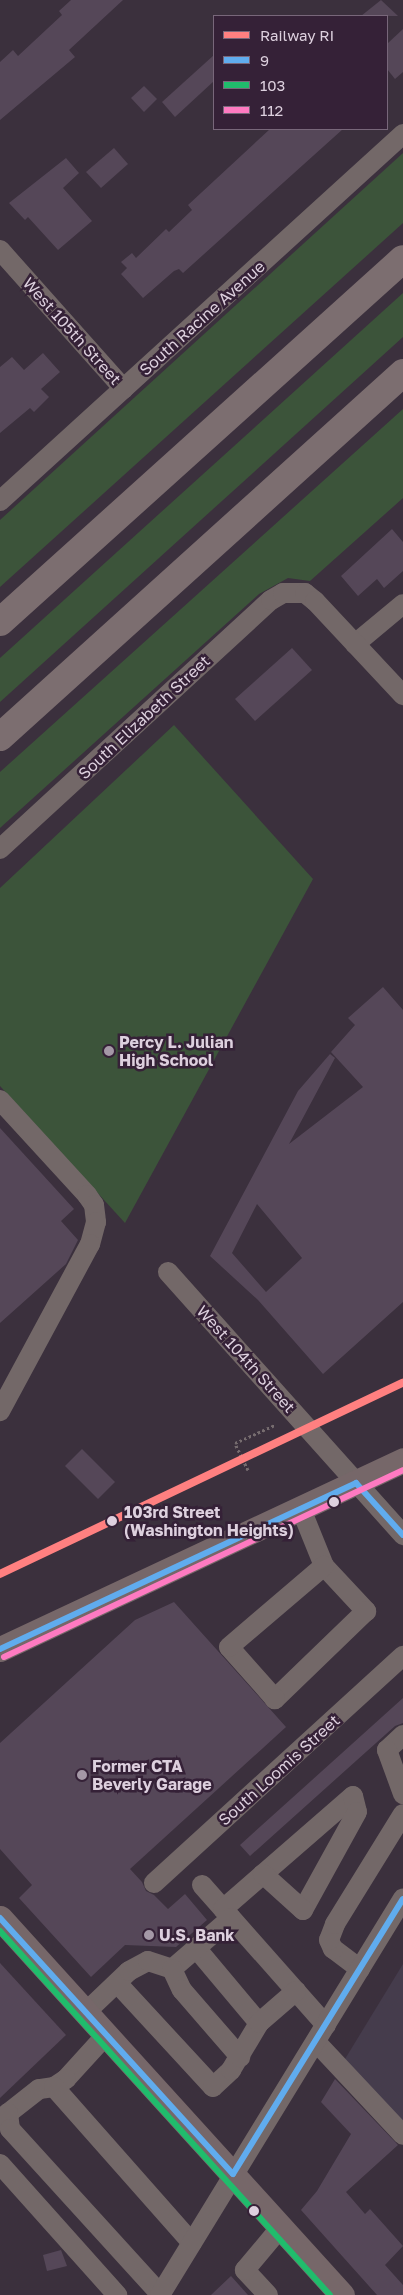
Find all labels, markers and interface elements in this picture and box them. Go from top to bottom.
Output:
legend [213,15,388,130]
text: Railway RI [260,26,334,44]
text: 9 [260,51,269,69]
text: 103 [260,76,285,94]
text: 112 [260,101,283,119]
street label: South Racine Avenue [135,257,269,379]
street label: West 105th Street [19,274,125,388]
street label: South Elizabeth Street [74,651,214,783]
place label: Percy L. Julian High School [119,1032,233,1070]
marker: Percy L. Julian High School [103,1045,115,1057]
street label: West 104th Street [193,1301,299,1417]
unlabelled marker [329,1497,339,1507]
place label: 103rd Street (Washington Heights) [124,1502,294,1540]
marker: 103rd Street (Washington Heights) [103,1512,121,1530]
street label: South Loomis Street [215,1711,343,1829]
place label: Former CTA Beverly Garage [92,1756,212,1794]
marker: Former CTA Beverly Garage [76,1769,88,1781]
place label: U.S. Bank [159,1925,234,1945]
marker: U.S. Bank [143,1929,155,1941]
unlabelled marker [249,2206,259,2216]

